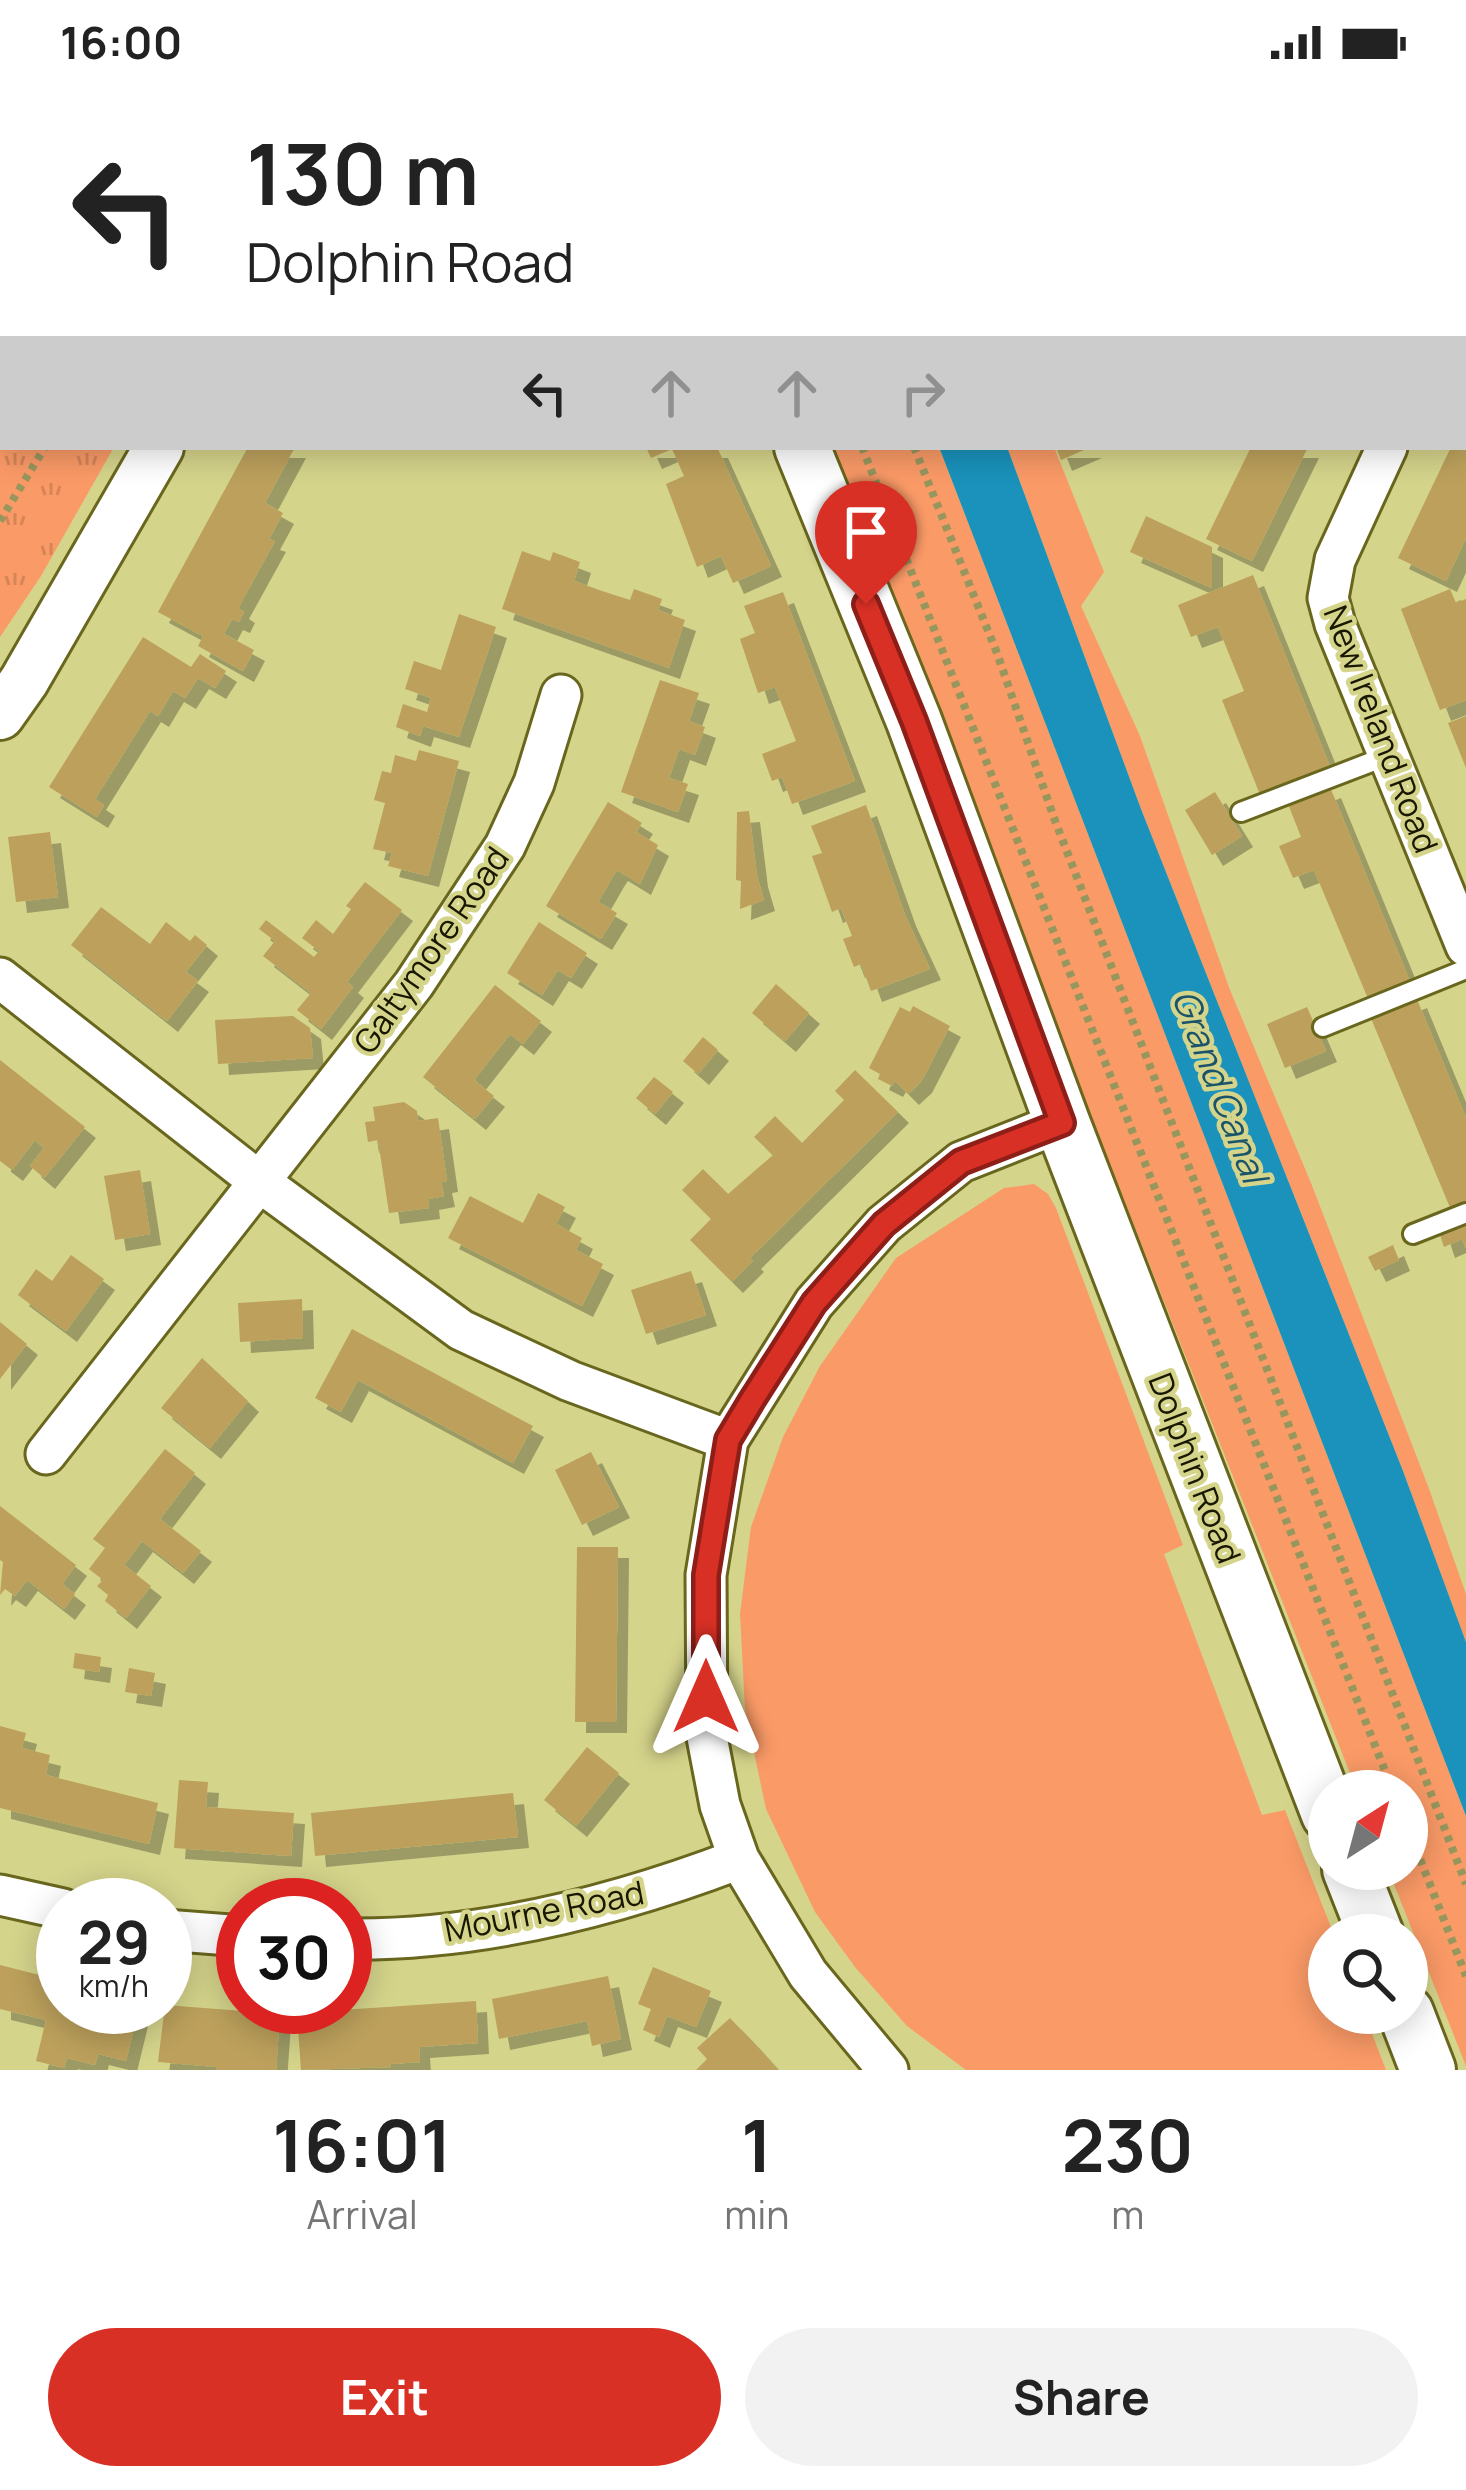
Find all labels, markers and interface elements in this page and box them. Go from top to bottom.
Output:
text: 16:00 [60,11,182,73]
text: 130 m [246,115,479,230]
icon: left [48,132,204,288]
text: Dolphin Road [246,224,574,298]
icon: left [512,360,578,426]
icon: ahead [638,360,704,426]
icon: ahead [764,360,830,426]
icon: right [890,360,956,426]
pin [815,481,917,604]
icon: arrive [833,499,899,565]
street label: New Ireland Road [1314,599,1449,859]
street label: Galtymore Road [343,837,519,1062]
water label: Grand Canal [1161,982,1281,1194]
street label: Dolphin Road [1139,1366,1252,1570]
position arrow [643,1634,769,1760]
north arrow [1308,1770,1428,1890]
map controls [1308,1770,1428,2034]
street label: Mourne Road [440,1869,648,1952]
speed limit sign: 30 [216,1878,372,2034]
text: 29 [77,1900,151,1982]
button: search [1308,1914,1428,2034]
text: km/h [79,1965,149,2006]
text: 16:01 [272,2095,452,2194]
text: 1 [741,2095,773,2194]
text: 230 [1062,2095,1194,2194]
text: Arrival [306,2187,418,2241]
text: min [724,2187,790,2241]
text: m [1111,2187,1144,2241]
button: Exit [48,2328,721,2466]
button: Share [745,2328,1418,2466]

